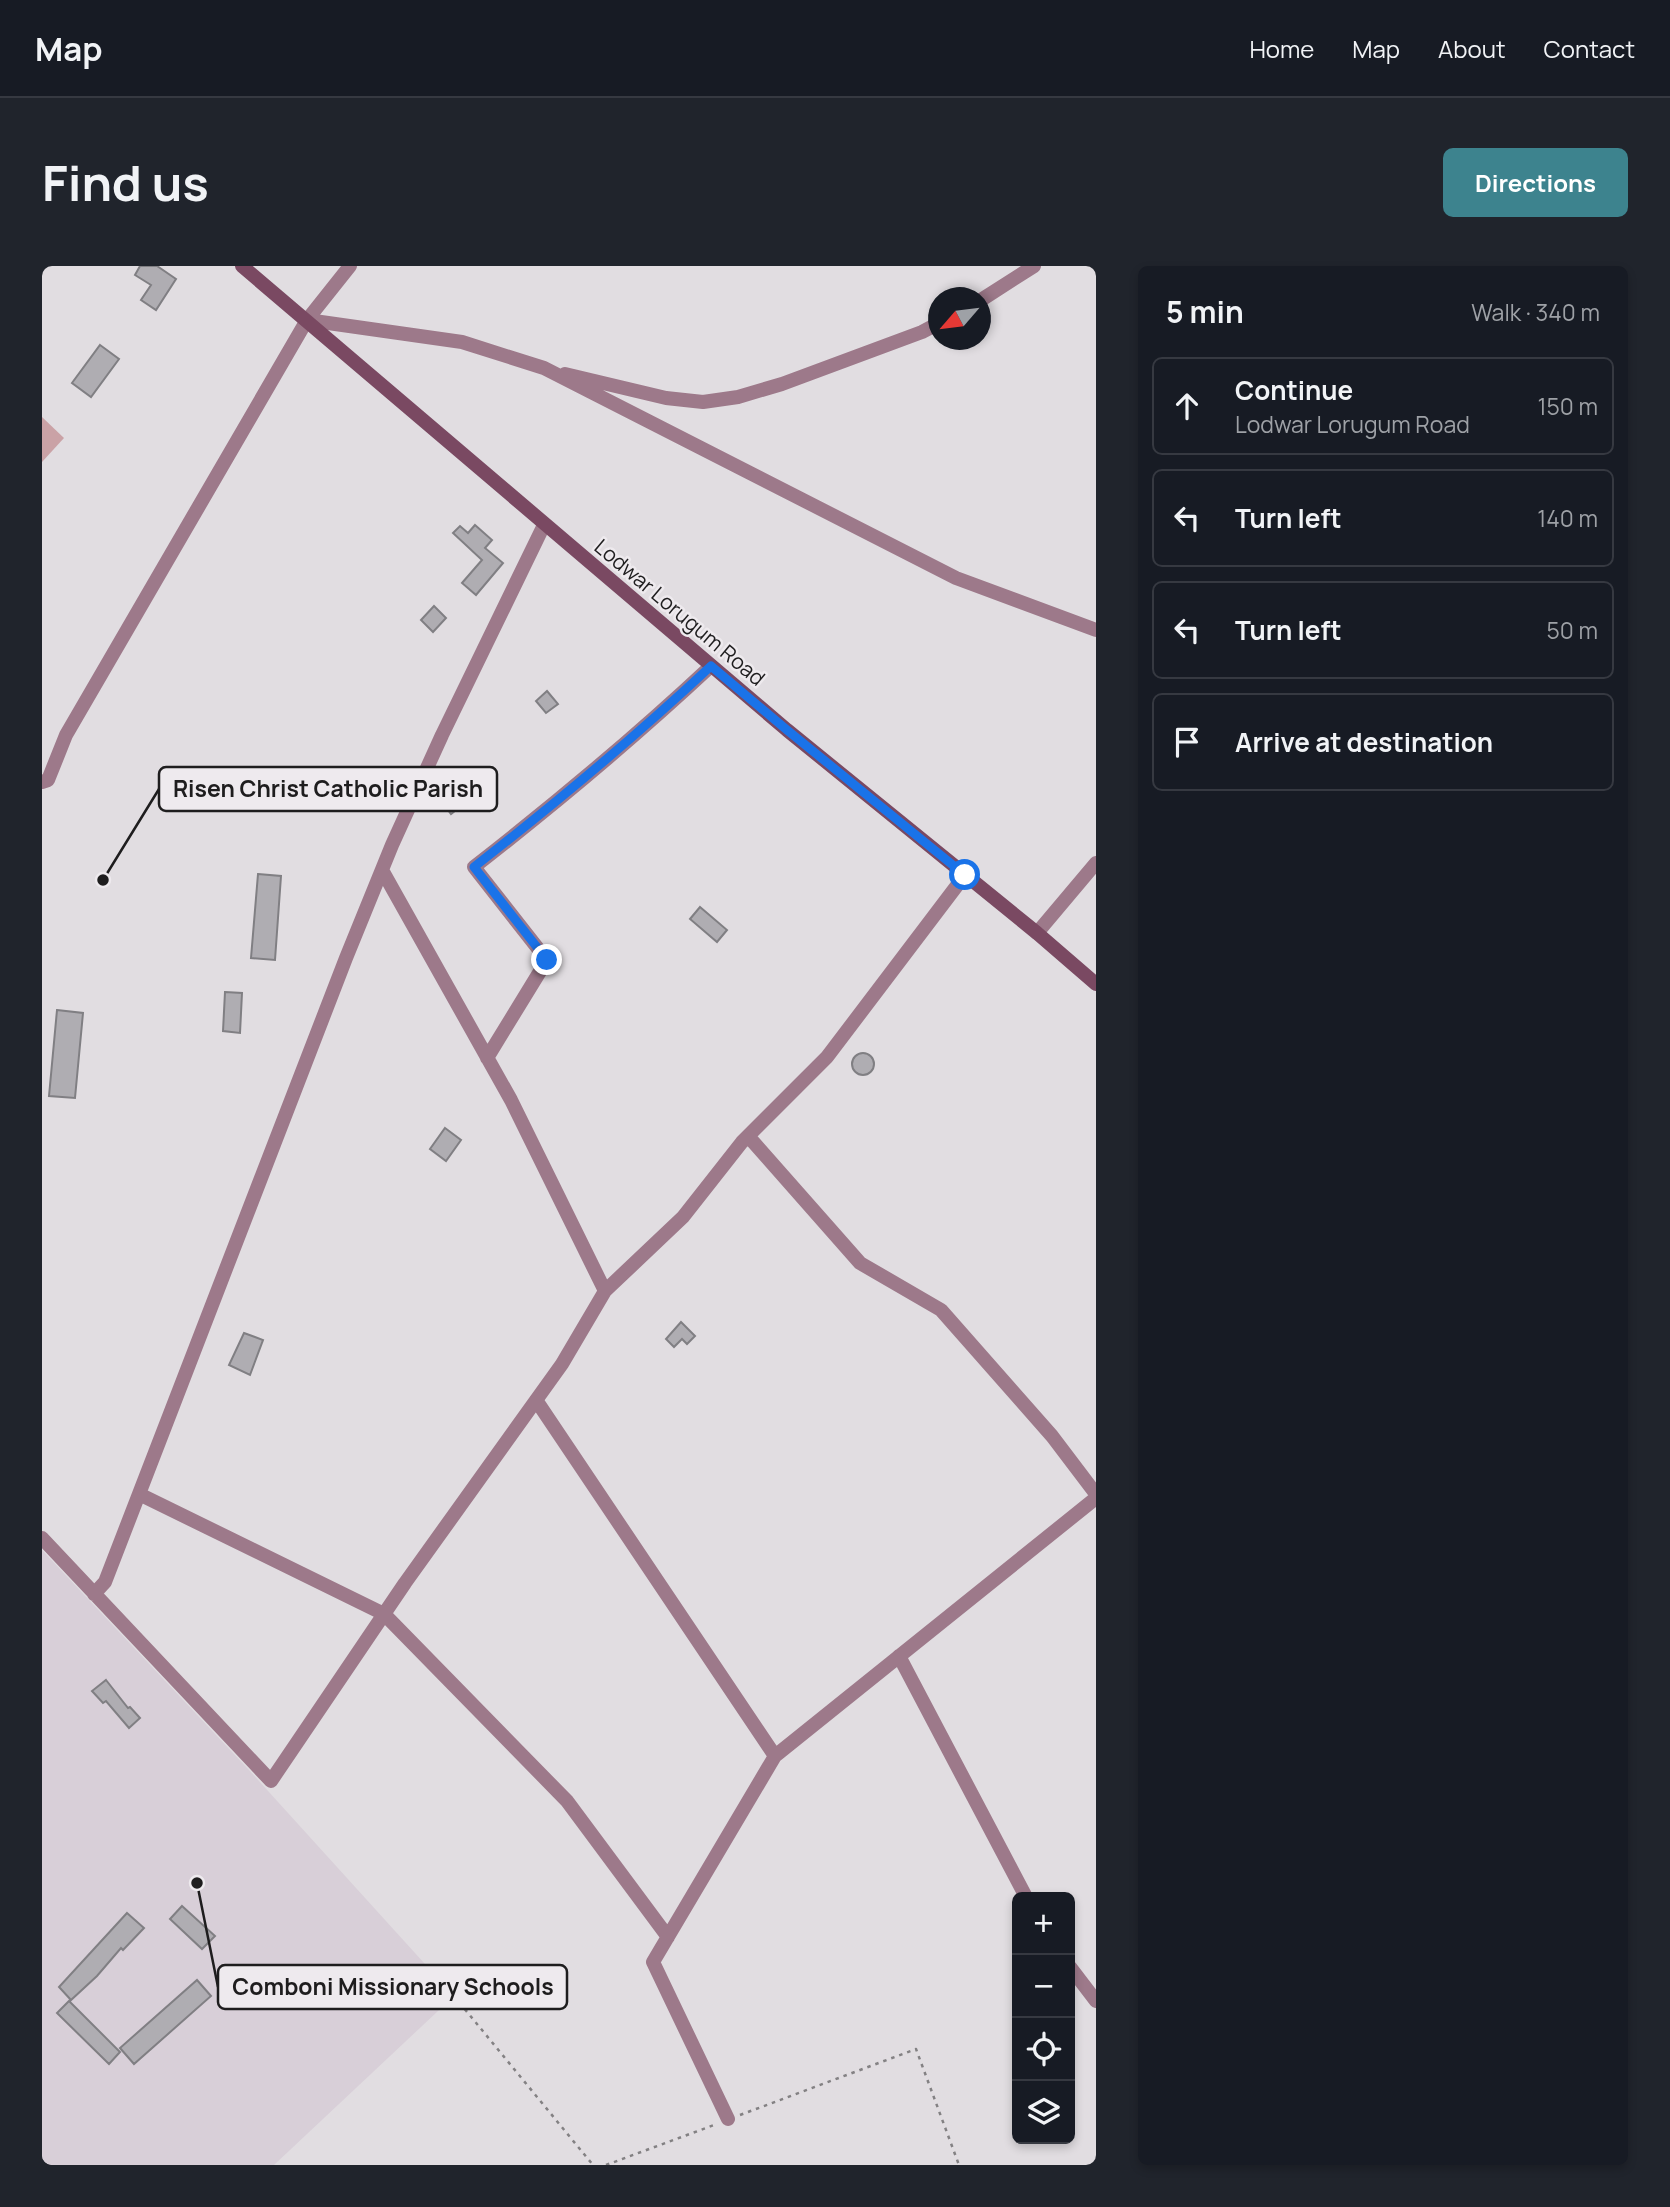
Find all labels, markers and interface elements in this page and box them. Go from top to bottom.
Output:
text: Map [35,26,103,71]
text: Home [1249,32,1314,65]
text: Map [1352,32,1400,65]
text: About [1438,32,1506,65]
text: Contact [1544,32,1635,65]
button: Directions [1443,148,1628,217]
text: Find us [42,149,209,216]
north arrow [928,287,991,350]
text: 5 min [1166,291,1244,332]
text: Walk · 340 m [1471,296,1600,328]
text: Continue [1235,372,1353,408]
icon: ahead [1168,387,1206,425]
text: 150 m [1538,390,1598,422]
text: Lodwar Lorugum Road [1235,408,1470,440]
icon: left [1168,499,1206,537]
text: Turn left [1235,500,1342,536]
text: 140 m [1537,502,1598,534]
street label: Lodwar Lorugum Road [589,532,771,692]
icon: left [1168,611,1206,649]
text: Turn left [1235,612,1342,648]
text: 50 m [1547,614,1598,646]
icon: arrive [1168,723,1206,761]
text: Arrive at destination [1235,724,1493,760]
callout: Risen Christ Catholic Parish [159,767,497,811]
text: Risen Christ Catholic Parish [173,772,483,804]
route start [949,859,980,890]
route end [531,944,562,975]
map controls [1012,1892,1075,2144]
button: + [1012,1892,1075,1955]
button: − [1012,1955,1075,2018]
callout: Comboni Missionary Schools [218,1965,567,2009]
text: Comboni Missionary Schools [232,1970,554,2002]
button: locate [1012,2018,1075,2081]
button: layers [1012,2081,1075,2144]

